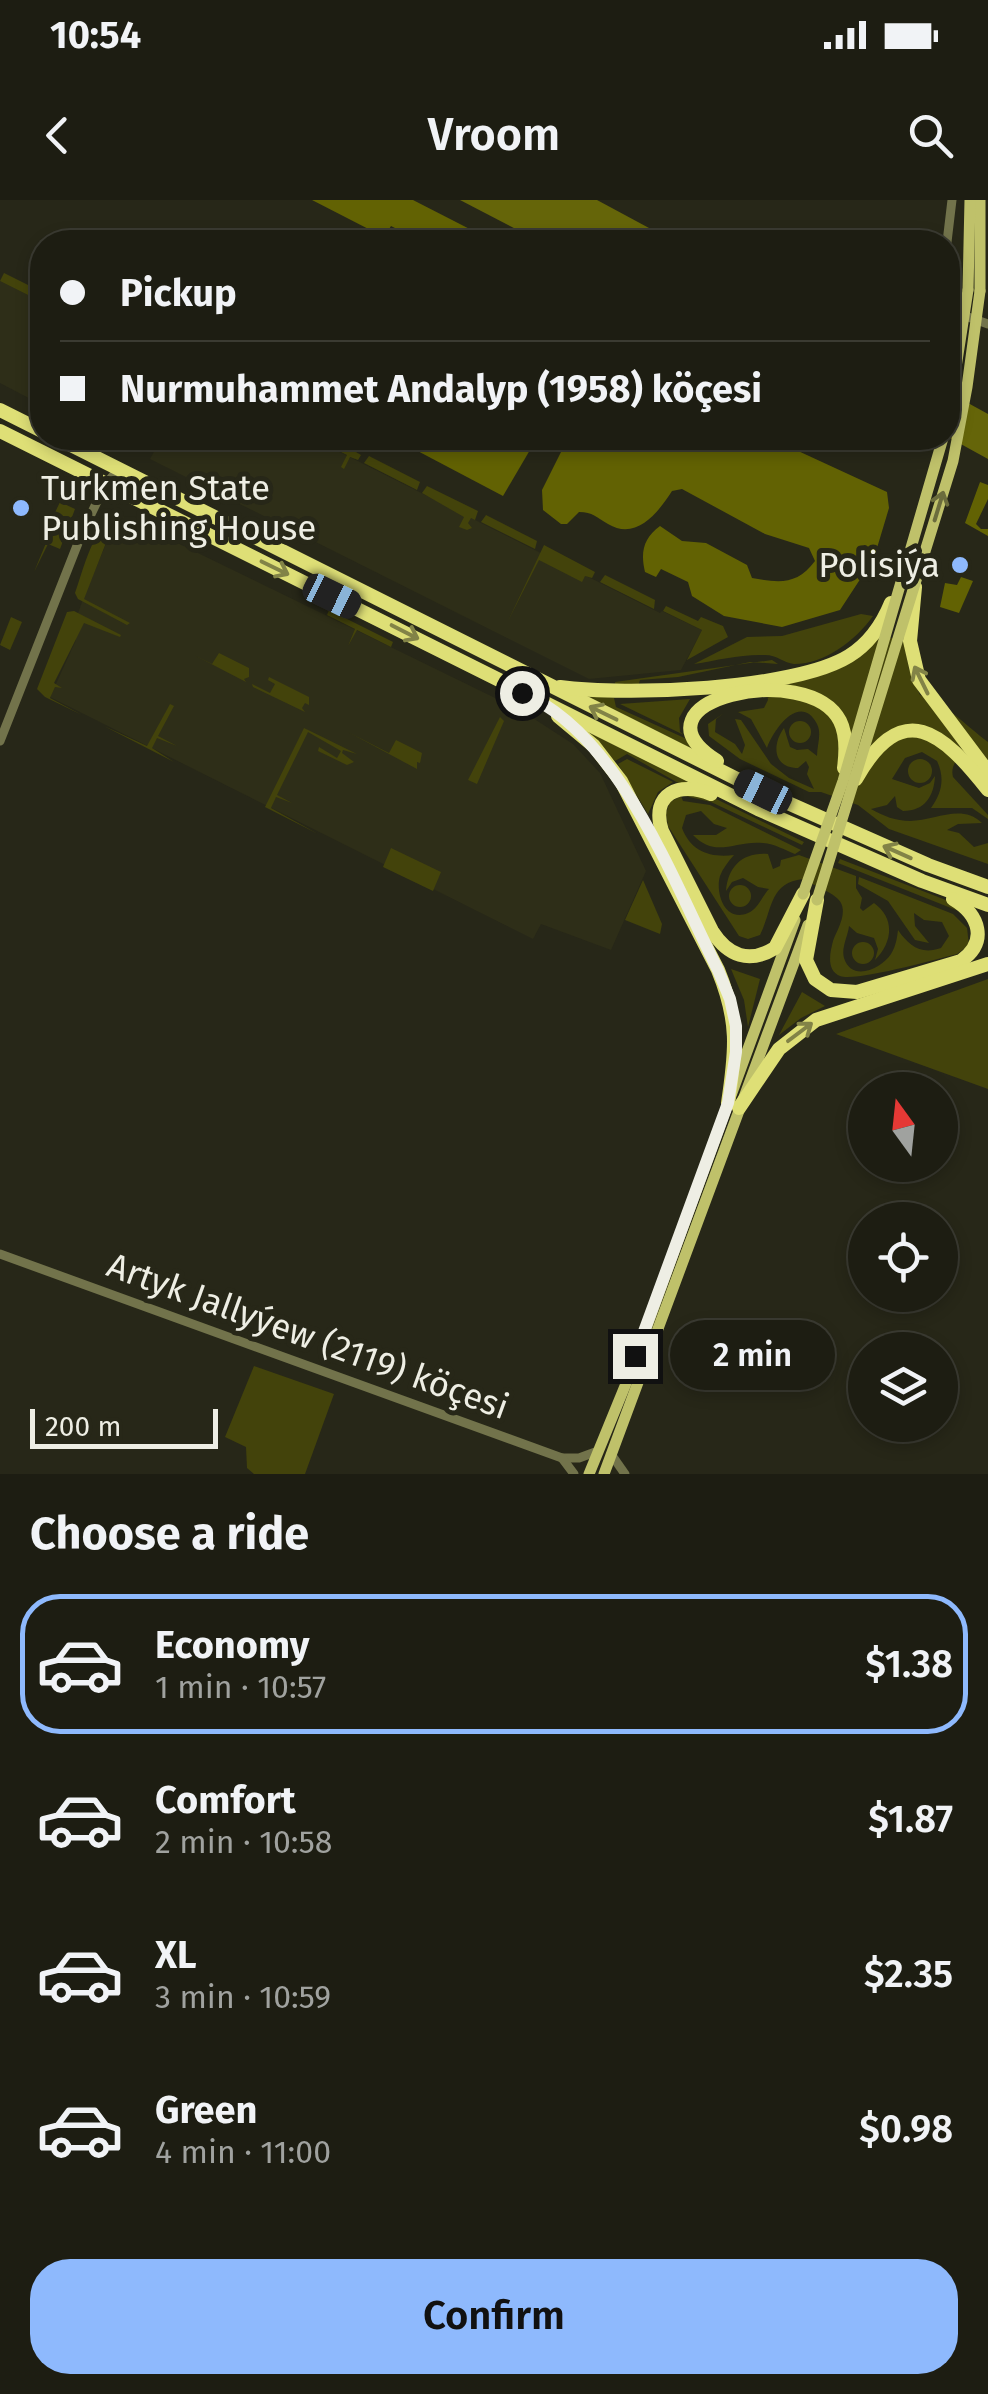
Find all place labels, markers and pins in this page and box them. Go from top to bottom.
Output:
place label: Turkmen State Publishing House [41,467,316,549]
marker: Turkmen State Publishing House [10,497,32,519]
place label: Polisiýa [818,544,940,586]
marker: Polisiýa [949,554,971,576]

